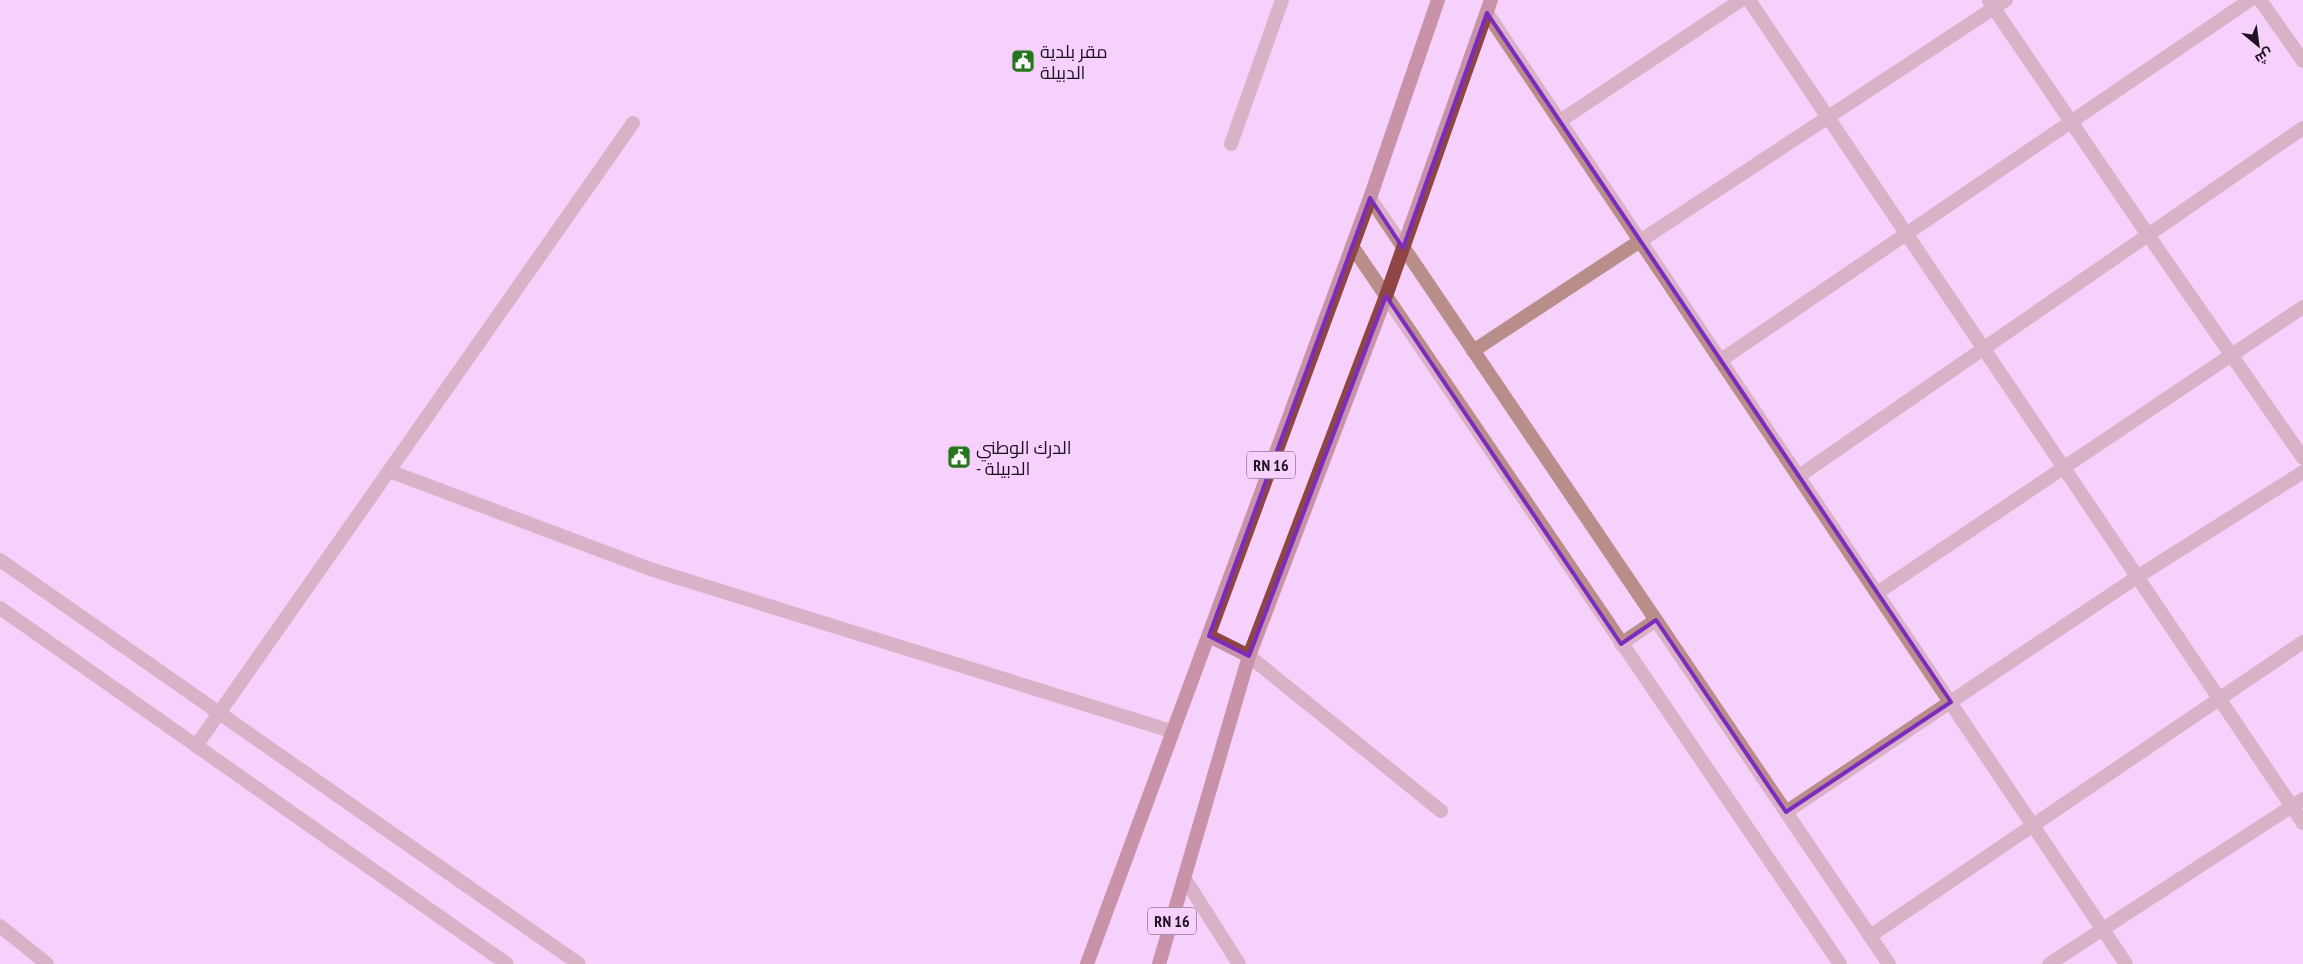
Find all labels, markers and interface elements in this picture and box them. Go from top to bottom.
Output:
north arrow [2233,20,2283,70]
place label: مقر بلدية الدبيلة [1040,40,1107,84]
text: ش [2252,44,2277,69]
public building icon: مقر بلدية الدبيلة [1010,48,1036,74]
place label: الدرك الوطني - الدبيلة [976,436,1072,480]
public building icon: الدرك الوطني - الدبيلة [946,444,972,470]
road number: RN 16 [1247,452,1295,478]
road number: RN 16 [1148,908,1196,934]

